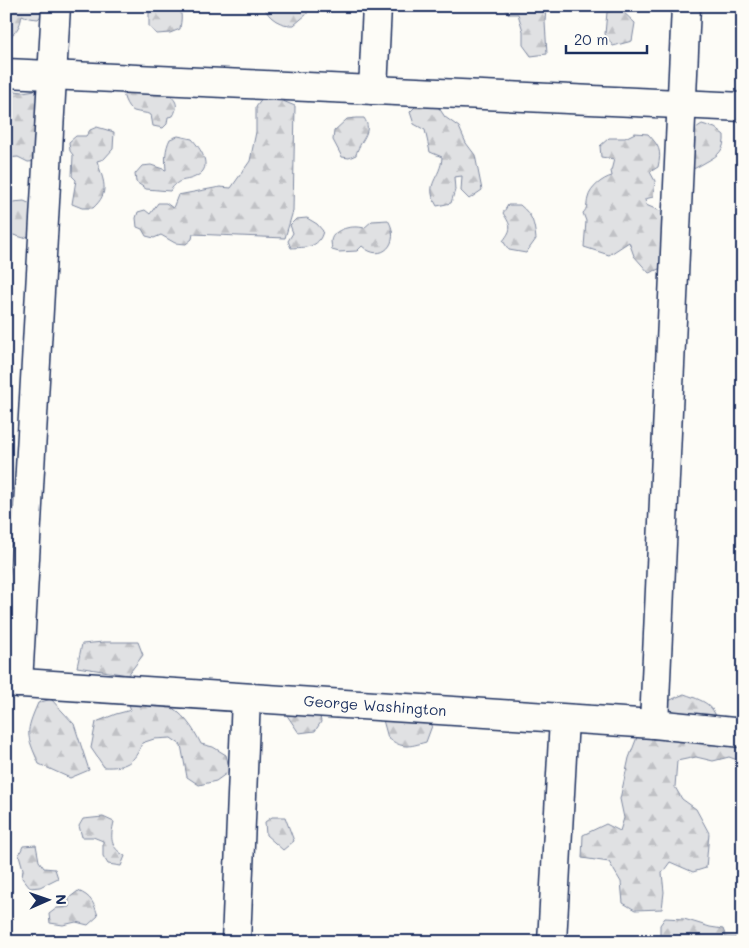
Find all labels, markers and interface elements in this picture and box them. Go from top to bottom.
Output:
scale bar [566,22,648,54]
text: 20 m [574,29,608,49]
street label: George Washington [303,690,447,720]
north arrow [22,876,72,926]
text: N [52,894,71,905]

